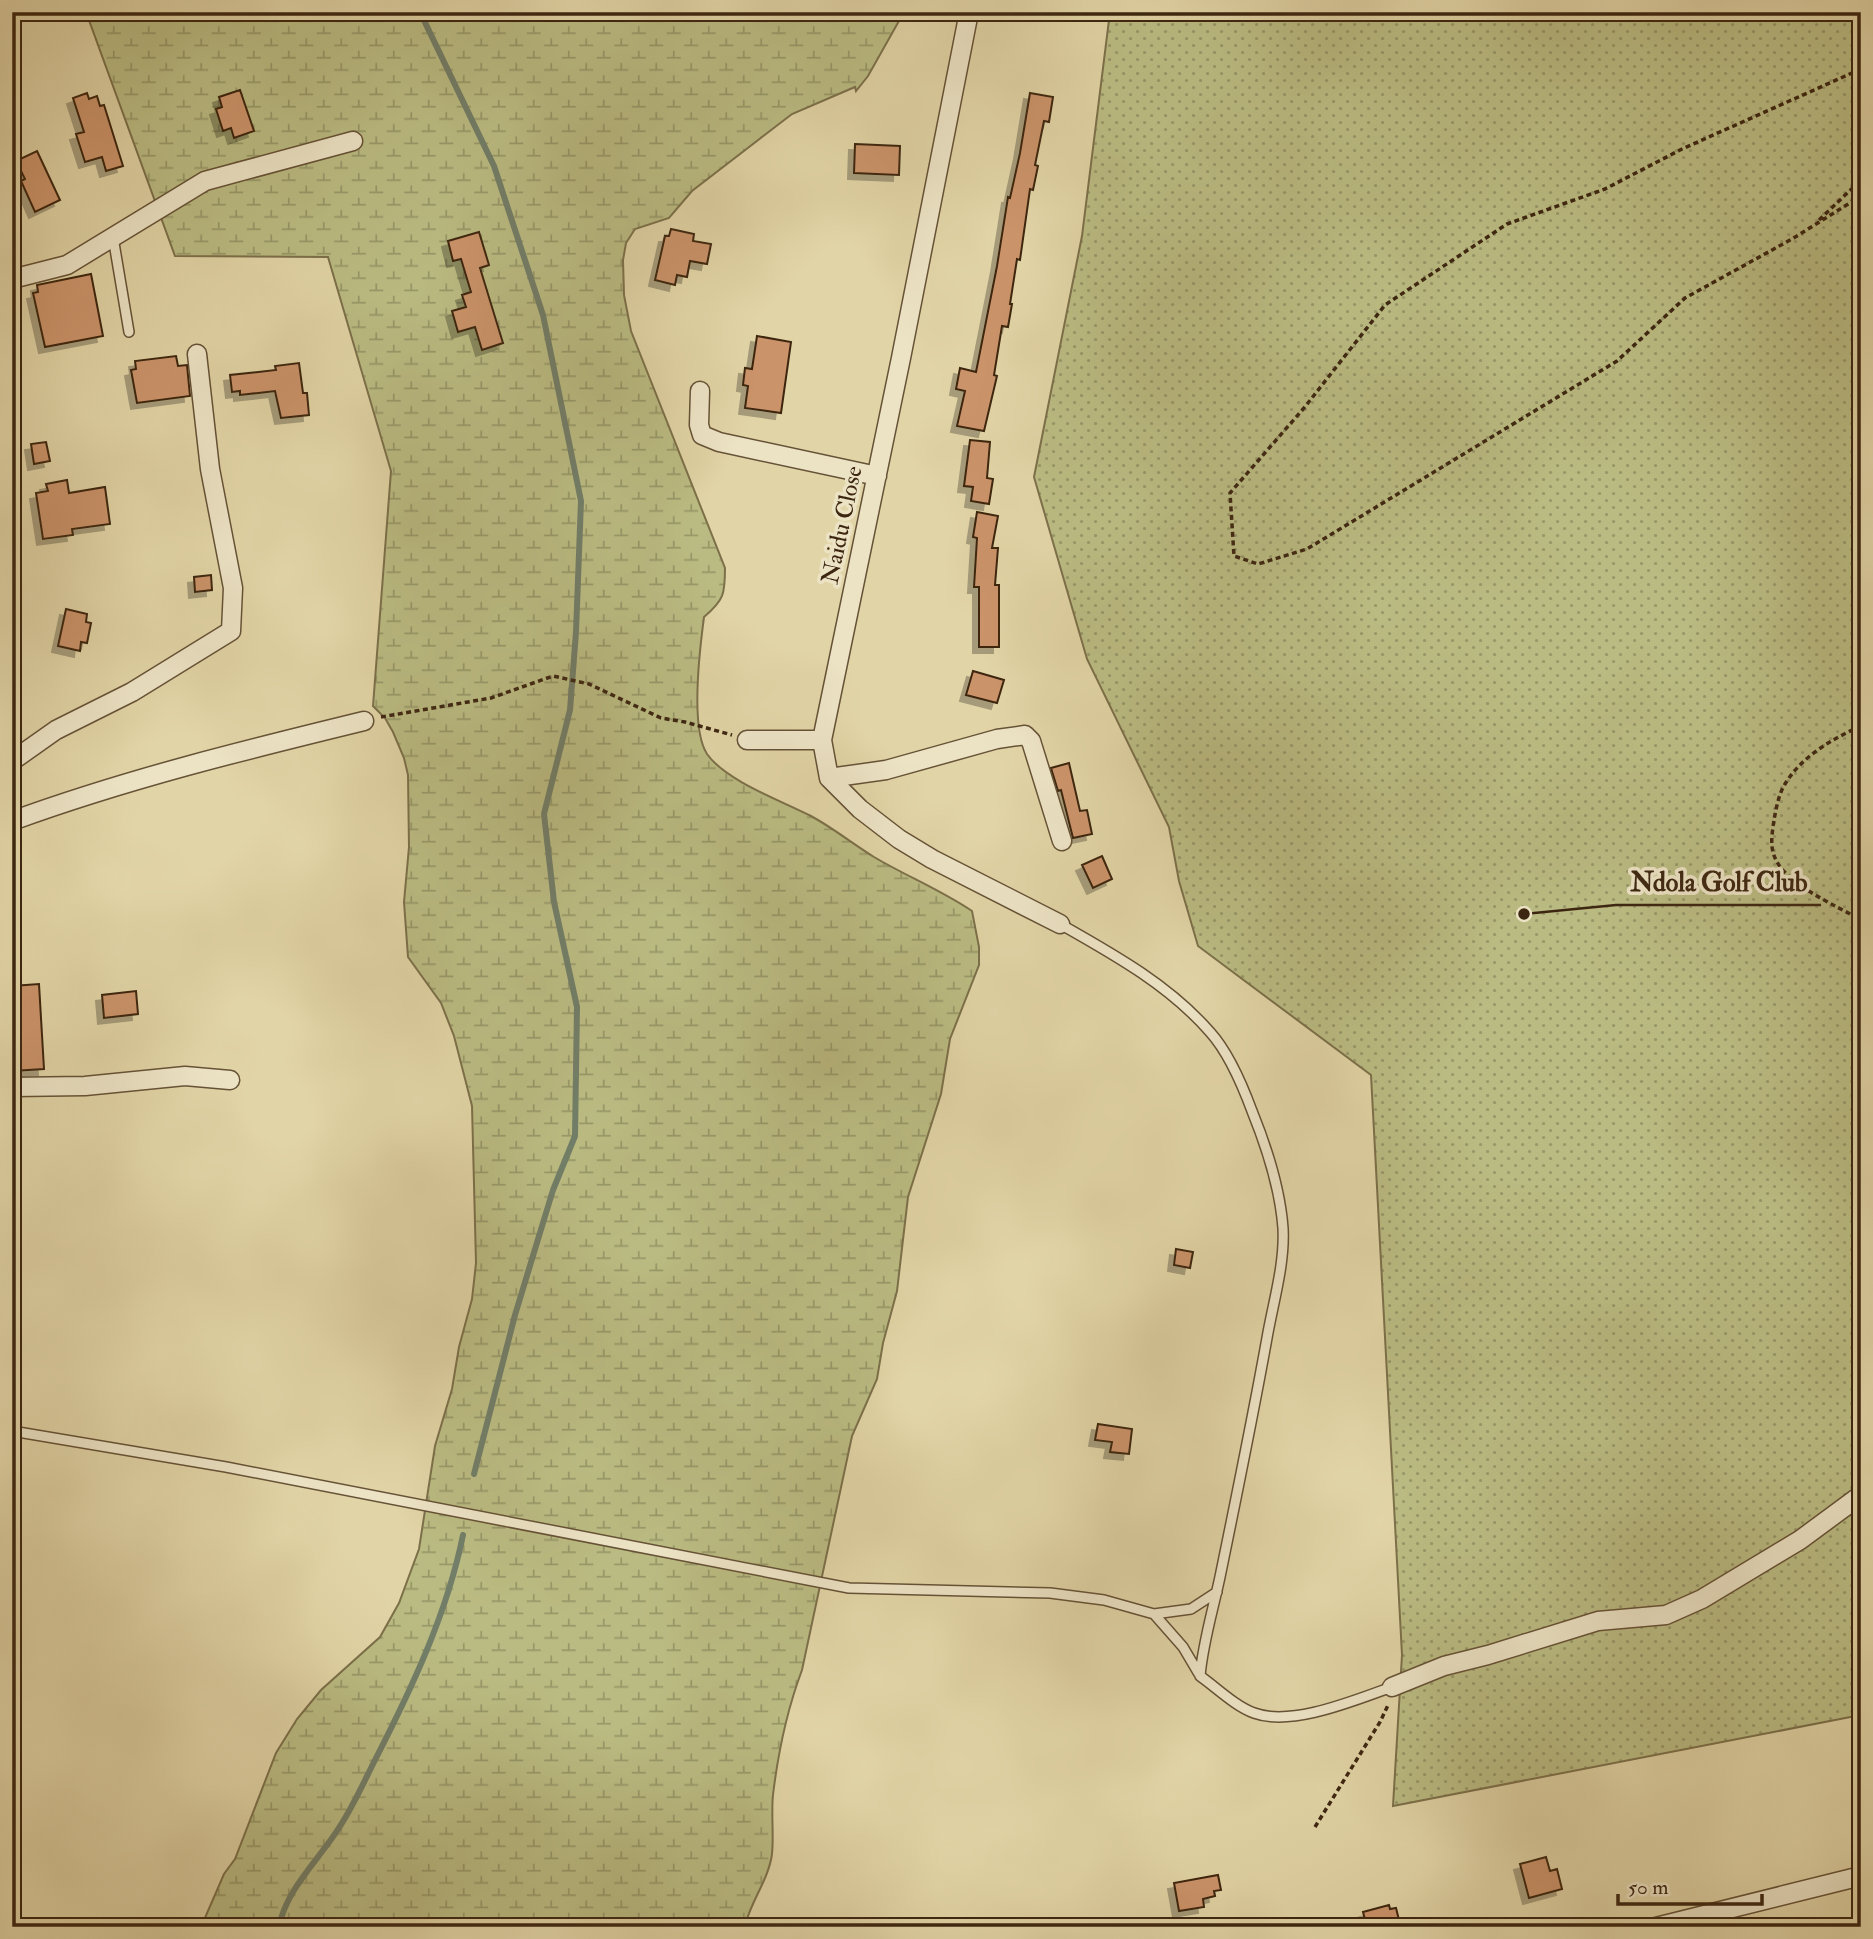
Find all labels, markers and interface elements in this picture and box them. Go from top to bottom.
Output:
street label: Naidu Close [814,463,870,587]
callout: Ndola Golf Club [1616,858,1821,905]
text: Ndola Golf Club [1629,867,1808,899]
scale bar [1618,1862,1761,1906]
text: 50 m [1628,1874,1669,1901]

